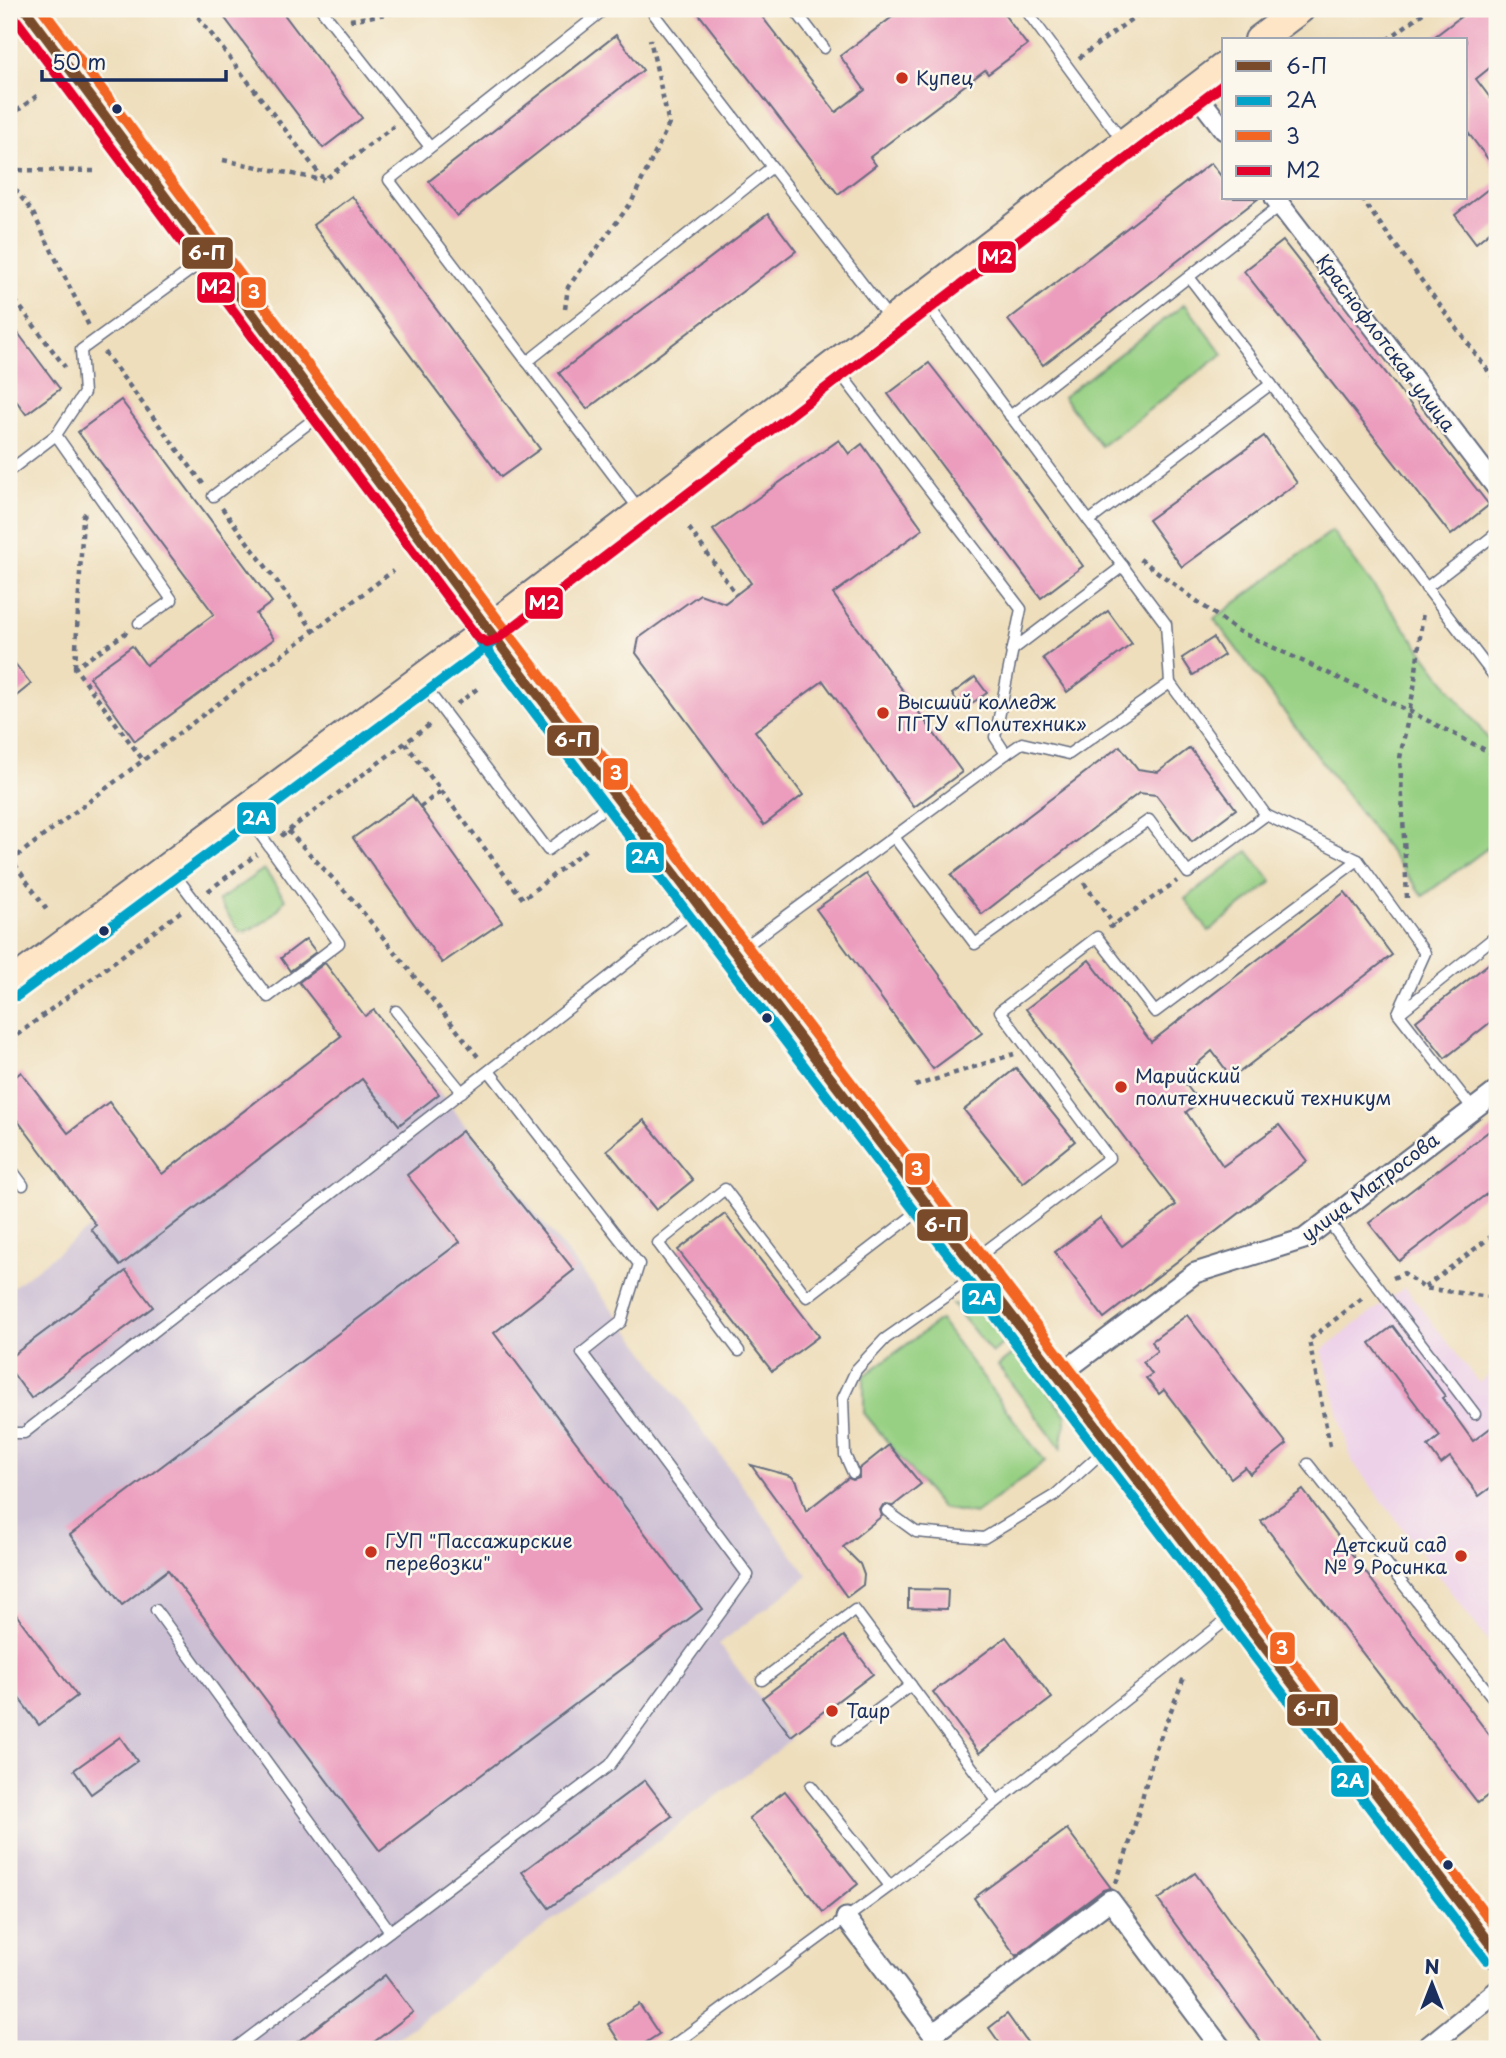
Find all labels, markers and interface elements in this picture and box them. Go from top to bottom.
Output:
scale bar [42,38,226,82]
legend [1222,38,1468,200]
text: 50 m [52,45,106,77]
text: 6-П [1286,49,1328,81]
place label: Купец [916,63,973,91]
marker: Купец [894,70,910,86]
text: 2А [1286,83,1317,115]
unlabelled marker [110,102,124,116]
text: 3 [1286,119,1300,151]
text: М2 [1286,153,1321,185]
line badge: 6-П [181,236,234,270]
text: 6-П [188,238,226,266]
line badge: М2 [977,240,1017,274]
text: М2 [981,242,1013,270]
street label: Краснофлотская улица [1311,248,1463,437]
line badge: М2 [196,271,236,304]
text: М2 [200,272,232,300]
line badge: 3 [240,276,267,309]
text: 3 [248,277,260,305]
line badge: М2 [524,586,564,620]
text: М2 [528,588,560,616]
place label: Высший колледж ПГТУ «Политехник» [897,687,1087,737]
marker: Высший колледж ПГТУ «Политехник» [875,705,891,721]
line badge: 6-П [546,724,600,757]
text: 6-П [554,725,592,753]
line badge: 3 [602,757,629,791]
text: 3 [610,758,622,786]
line badge: 2А [236,801,277,835]
text: 2А [242,803,270,831]
line badge: 2А [625,841,665,874]
text: 2А [631,842,659,870]
unlabelled marker [97,924,111,938]
unlabelled marker [760,1011,774,1025]
place label: Марийский политехнический техникум [1135,1061,1391,1111]
marker: Марийский политехнический техникум [1113,1079,1129,1095]
street label: улица Матросова [1295,1125,1444,1247]
line badge: 3 [904,1152,931,1186]
text: 3 [911,1154,923,1182]
line badge: 6-П [916,1208,969,1242]
text: 6-П [924,1210,962,1238]
line badge: 2А [961,1282,1002,1315]
text: 2А [968,1283,996,1311]
place label: ГУП "Пассажирские перевозки" [385,1526,573,1576]
place label: Детский сад № 9 Росинка [1324,1530,1447,1580]
marker: ГУП "Пассажирские перевозки" [363,1544,379,1560]
marker: Детский сад № 9 Росинка [1453,1548,1469,1564]
line badge: 3 [1269,1631,1296,1665]
text: 3 [1276,1633,1288,1661]
line badge: 6-П [1286,1693,1339,1727]
text: 6-П [1293,1694,1331,1722]
place label: Таир [846,1696,890,1724]
marker: Таир [824,1703,840,1719]
line badge: 2А [1330,1764,1370,1798]
text: 2А [1336,1766,1364,1794]
unlabelled marker [1441,1858,1455,1872]
north arrow [1398,1950,1468,2020]
text: N [1424,1952,1440,1980]

